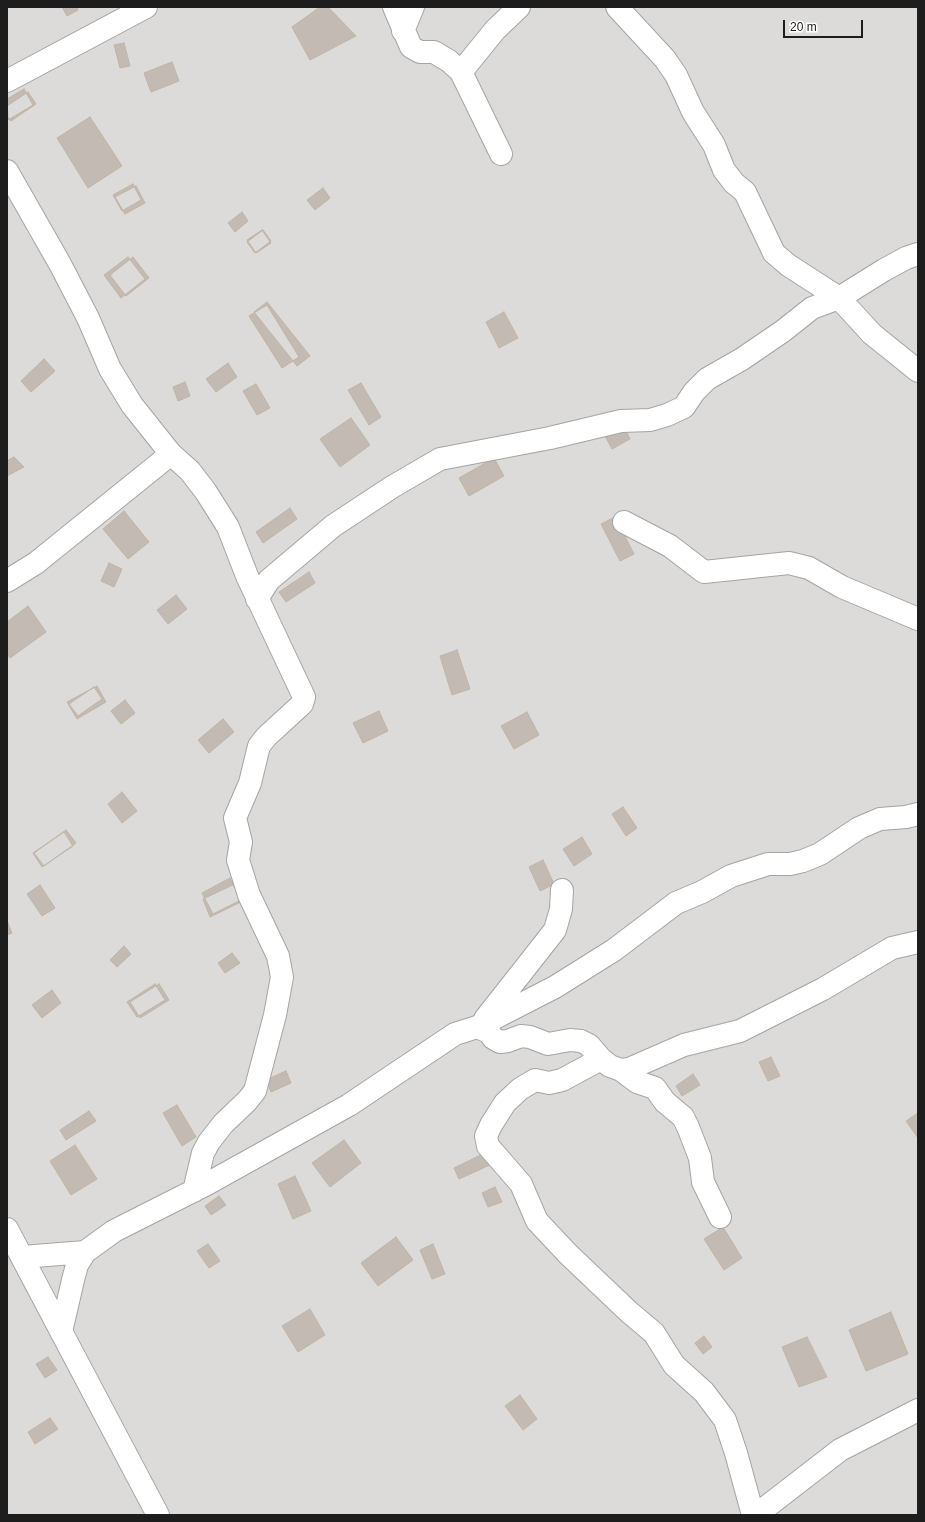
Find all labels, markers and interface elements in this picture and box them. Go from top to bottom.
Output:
scale bar [785,12,865,38]
text: 20 m [790,20,817,34]

